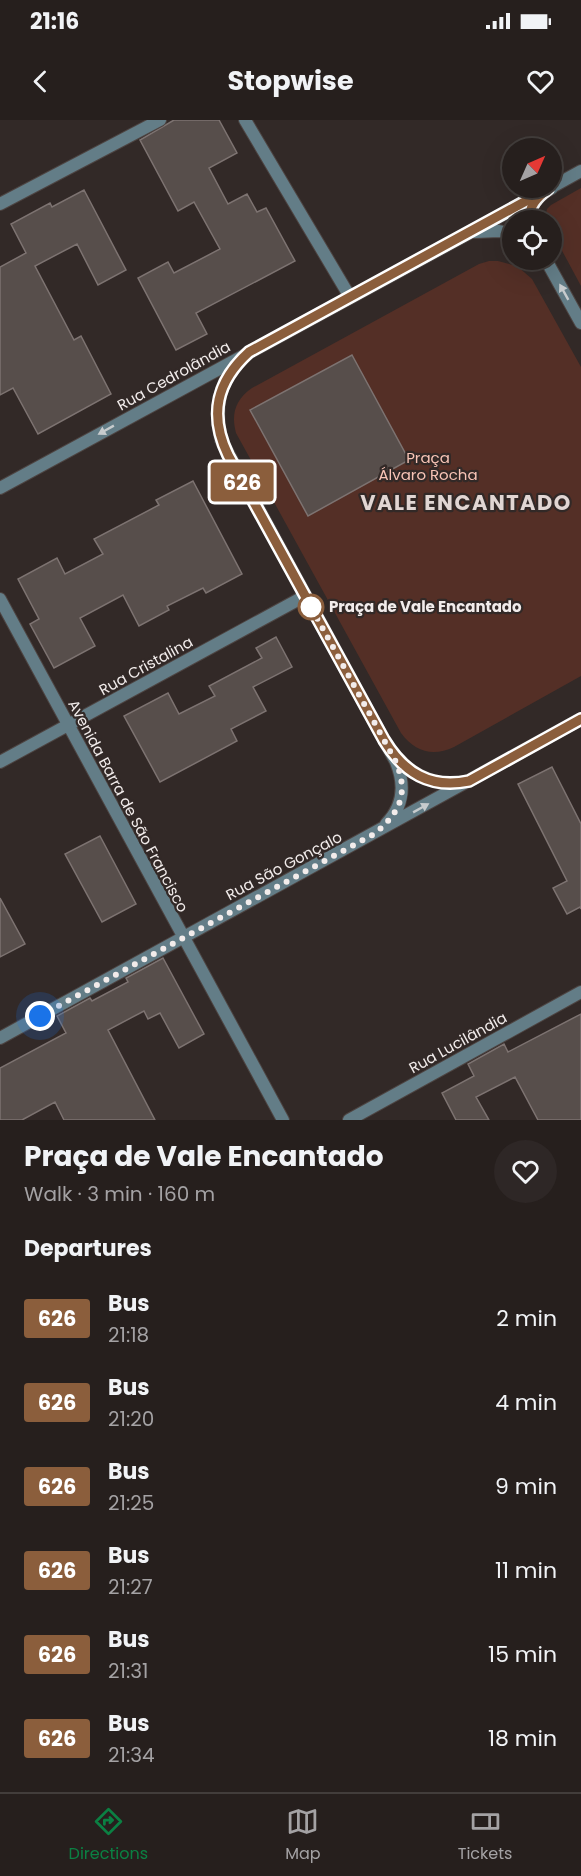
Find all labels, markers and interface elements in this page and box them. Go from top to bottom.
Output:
text: 21:16 [30,6,79,37]
text: Stopwise [227,62,354,99]
icon: back [24,65,57,98]
icon: heart [524,65,557,98]
north arrow [502,138,562,198]
map controls [502,138,562,270]
button: locate [502,210,562,270]
one-way arrow [559,283,569,300]
street label: Rua Cedrolândia [113,336,234,415]
one-way arrow [97,425,114,435]
park label: Praça Álvaro Rocha [378,447,478,485]
line badge: 626 [208,462,276,502]
text: 626 [223,468,261,497]
district label: VALE ENCANTADO [360,488,572,517]
marker: Praça de Vale Encantado [298,594,324,620]
place label: Praça de Vale Encantado [329,596,522,617]
street label: Rua Cristalina [95,631,196,700]
street label: Avenida Barra de São Francisco [63,696,194,916]
one-way arrow [413,803,430,813]
street label: Rua São Gonçalo [222,826,346,905]
your location [25,1001,55,1031]
street label: Rua Lucilândia [405,1007,511,1078]
text: Praça de Vale Encantado [24,1137,384,1176]
button: heart [494,1140,557,1203]
text: Walk · 3 min · 160 m [24,1180,215,1208]
text: Departures [24,1233,152,1264]
text: Bus [108,1288,150,1319]
text: 2 min [496,1303,557,1334]
text: 626 [38,1304,76,1333]
text: 21:18 [108,1321,149,1349]
text: Bus [108,1372,150,1403]
text: 4 min [495,1387,557,1418]
text: 626 [38,1388,76,1417]
text: 21:20 [108,1405,154,1433]
text: Bus [108,1456,150,1487]
text: 9 min [495,1471,557,1502]
text: 626 [38,1472,76,1501]
text: 21:25 [108,1489,154,1517]
text: Bus [108,1540,150,1571]
text: 11 min [495,1555,557,1586]
text: 626 [38,1556,76,1585]
text: 21:27 [108,1573,153,1601]
text: Bus [108,1624,150,1655]
text: 15 min [488,1639,557,1670]
text: 626 [38,1640,76,1669]
text: 21:31 [108,1657,148,1685]
text: Bus [108,1708,150,1739]
text: 18 min [488,1723,557,1754]
text: 626 [38,1724,76,1753]
text: 21:34 [108,1741,155,1769]
tab: Directions [69,1805,148,1866]
tab: Map [285,1805,321,1866]
tab: Tickets [458,1805,512,1866]

